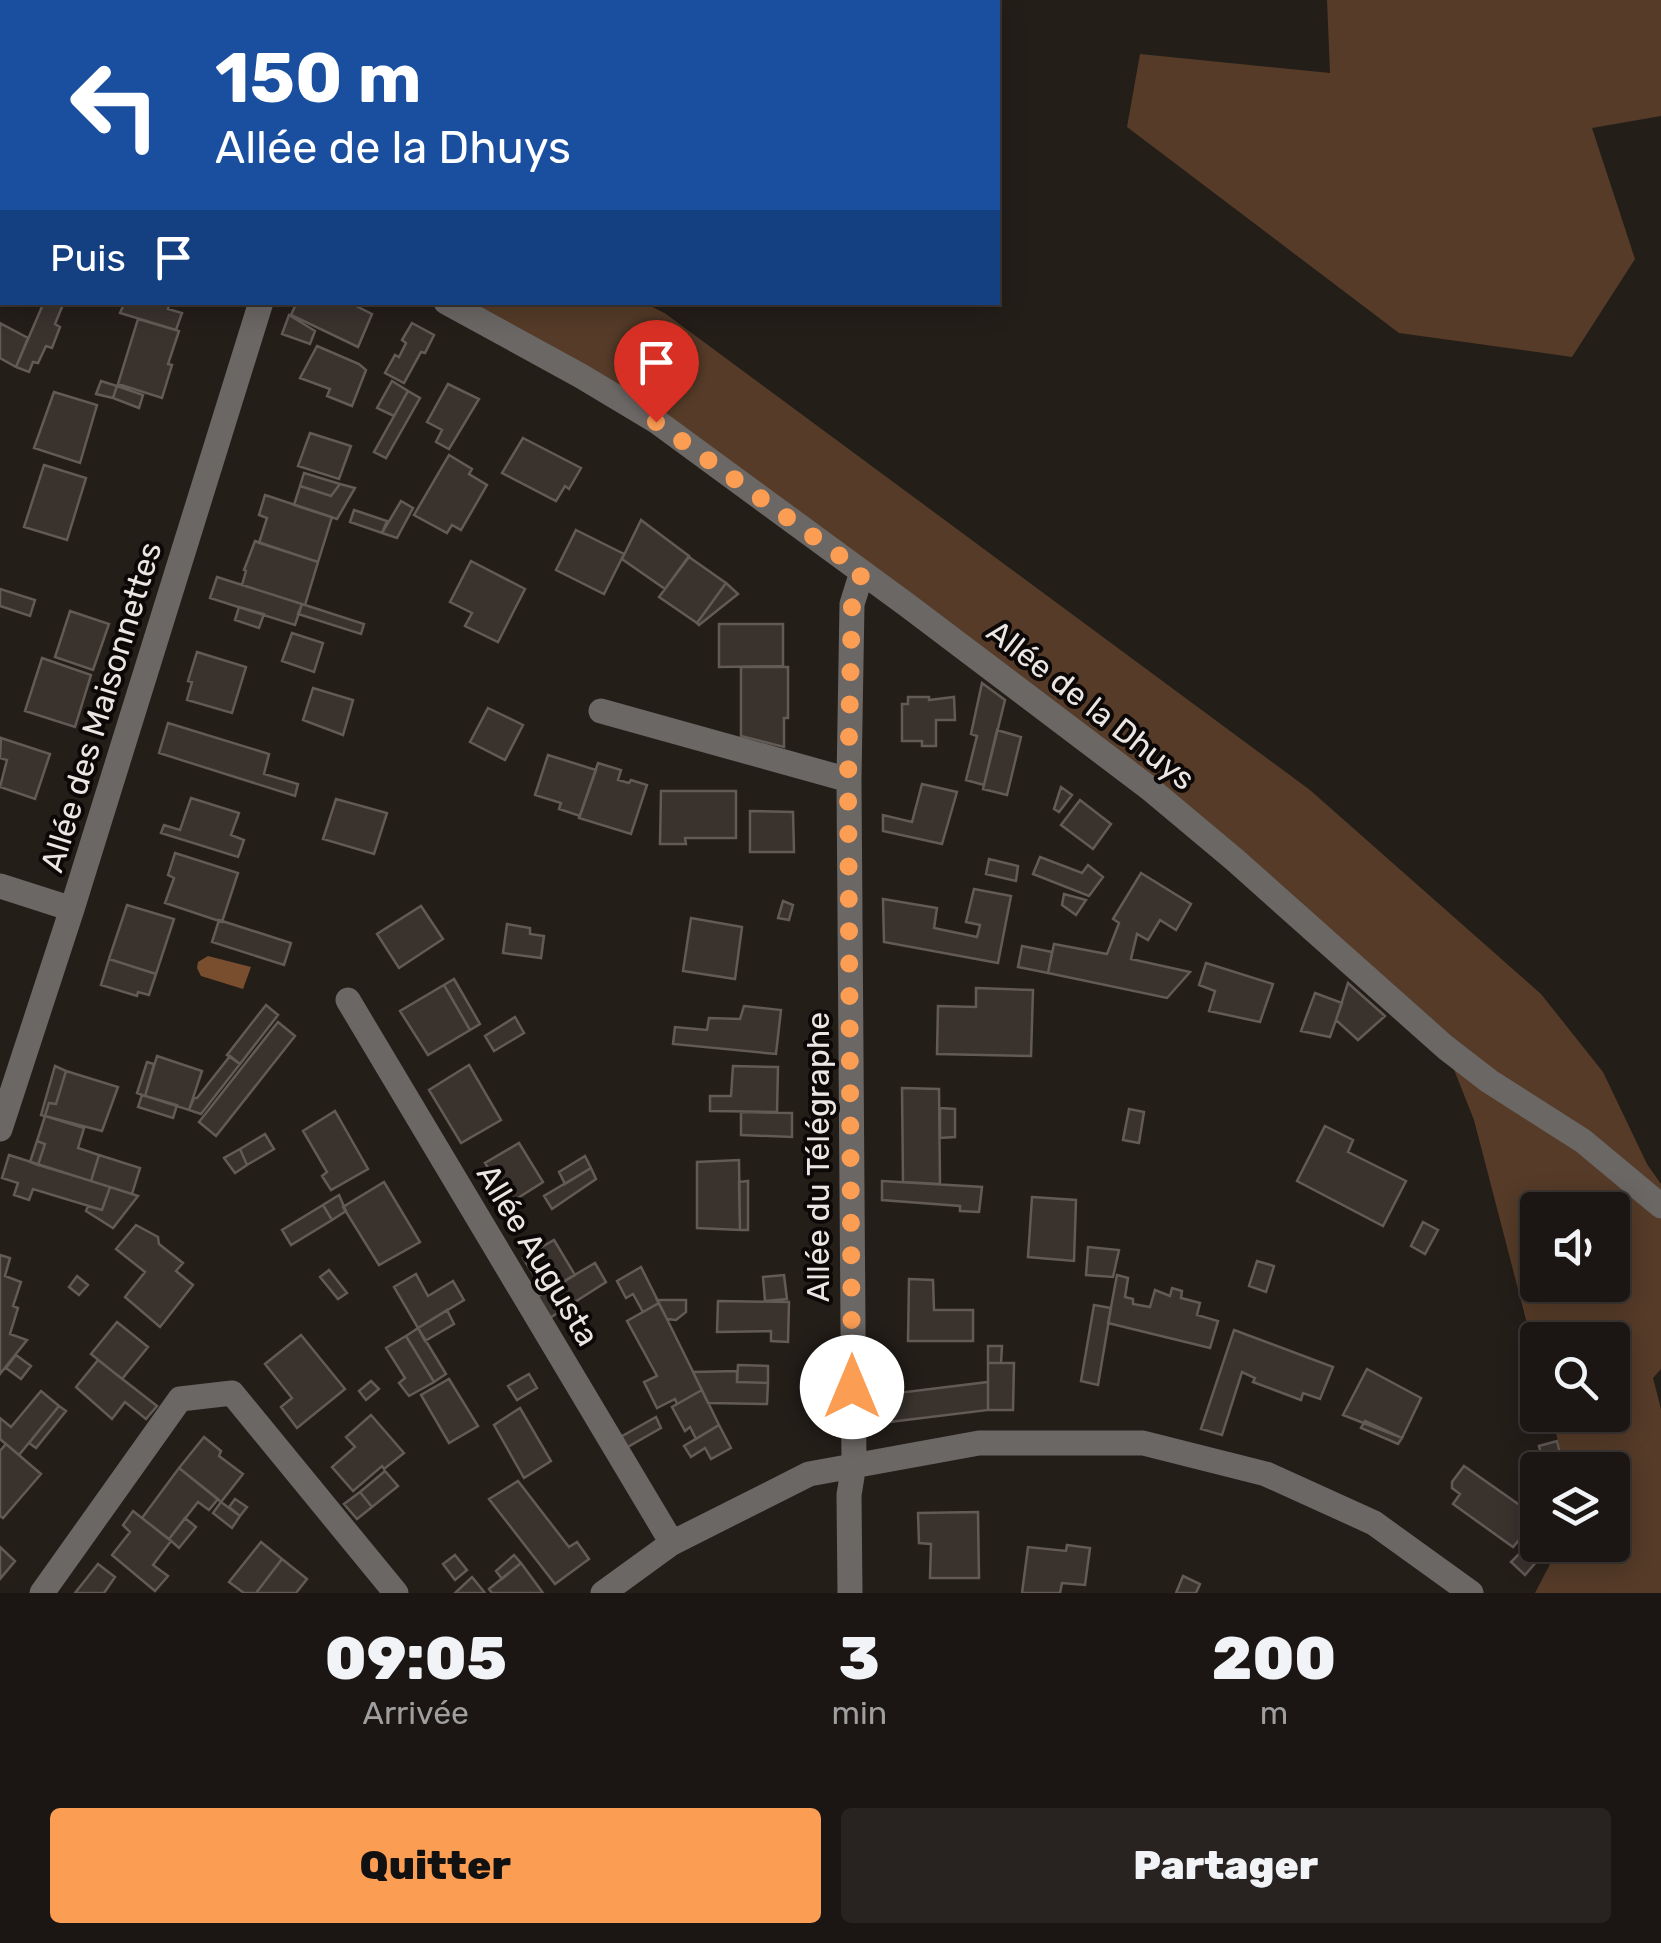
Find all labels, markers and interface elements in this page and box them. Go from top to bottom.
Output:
text: 150 m [215,37,422,120]
icon: left [50,40,180,170]
text: Allée de la Dhuys [215,121,571,174]
icon: arrive [146,230,201,285]
text: Puis [50,235,126,281]
pin [614,320,699,423]
icon: arrive [629,335,684,390]
street label: Allée des Maisonnettes [33,537,169,877]
street label: Allée de la Dhuys [980,612,1202,798]
street label: Allée du Télégraphe [799,1012,837,1302]
street label: Allée Augusta [469,1157,607,1353]
map controls [1520,1192,1630,1562]
button: sound [1520,1192,1630,1302]
button: search [1520,1322,1630,1432]
position arrow [800,1335,904,1439]
button: layers [1520,1452,1630,1562]
text: 09:05 [325,1623,507,1694]
text: 3 [839,1623,880,1694]
text: 200 [1212,1623,1336,1694]
text: Arrivée [363,1694,469,1732]
text: min [831,1694,887,1732]
text: m [1260,1694,1288,1732]
button: Quitter [50,1808,821,1923]
button: Partager [841,1808,1611,1923]

